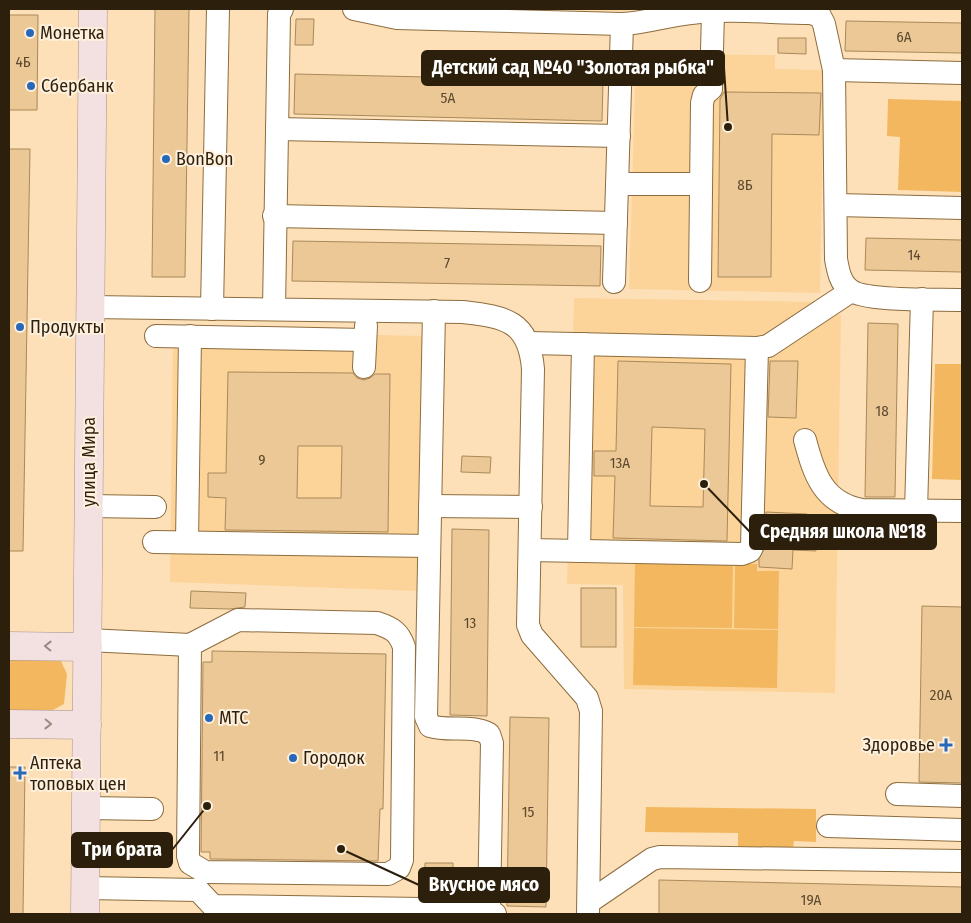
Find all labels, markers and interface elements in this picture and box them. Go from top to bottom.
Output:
place label: Монетка [40,22,105,44]
marker: Монетка [24,27,36,39]
house number: 6А [896,28,912,46]
callout: Детский сад №40 "Золотая рыбка" [422,51,724,85]
house number: 4Б [15,53,31,71]
text: Детский сад №40 "Золотая рыбка" [431,56,714,79]
place label: Сбербанк [41,75,114,97]
marker: Сбербанк [25,80,37,92]
house number: 5А [441,89,455,107]
place label: BonBon [176,148,234,170]
marker: BonBon [160,153,172,165]
house number: 8Б [737,176,753,194]
house number: 14 [907,246,921,264]
house number: 7 [444,254,450,272]
place label: Продукты [30,316,105,338]
marker: Продукты [14,321,26,333]
house number: 18 [875,402,889,420]
street label: улица Мира [78,417,100,507]
house number: 9 [258,451,266,469]
house number: 13А [610,454,630,472]
callout: Средняя школа №18 [750,515,936,549]
text: Средняя школа №18 [760,520,926,543]
house number: 13 [464,614,477,632]
one-way arrow [44,641,52,651]
house number: 20А [930,686,952,704]
place label: МТС [219,707,248,729]
marker: МТС [203,712,215,724]
one-way arrow [44,719,52,729]
place label: Здоровье [863,734,935,756]
marker: Здоровье [939,738,953,752]
house number: 11 [213,747,225,765]
place label: Городок [303,747,365,769]
place label: Аптека топовых цен [30,752,126,795]
marker: Городок [287,752,299,764]
marker: Аптека топовых цен [14,767,26,779]
house number: 15 [522,803,534,821]
callout: Три брата [72,833,172,867]
text: Три брата [82,838,162,861]
callout: Вкусное мясо [419,868,549,902]
text: Вкусное мясо [429,873,539,896]
house number: 19А [801,891,822,909]

